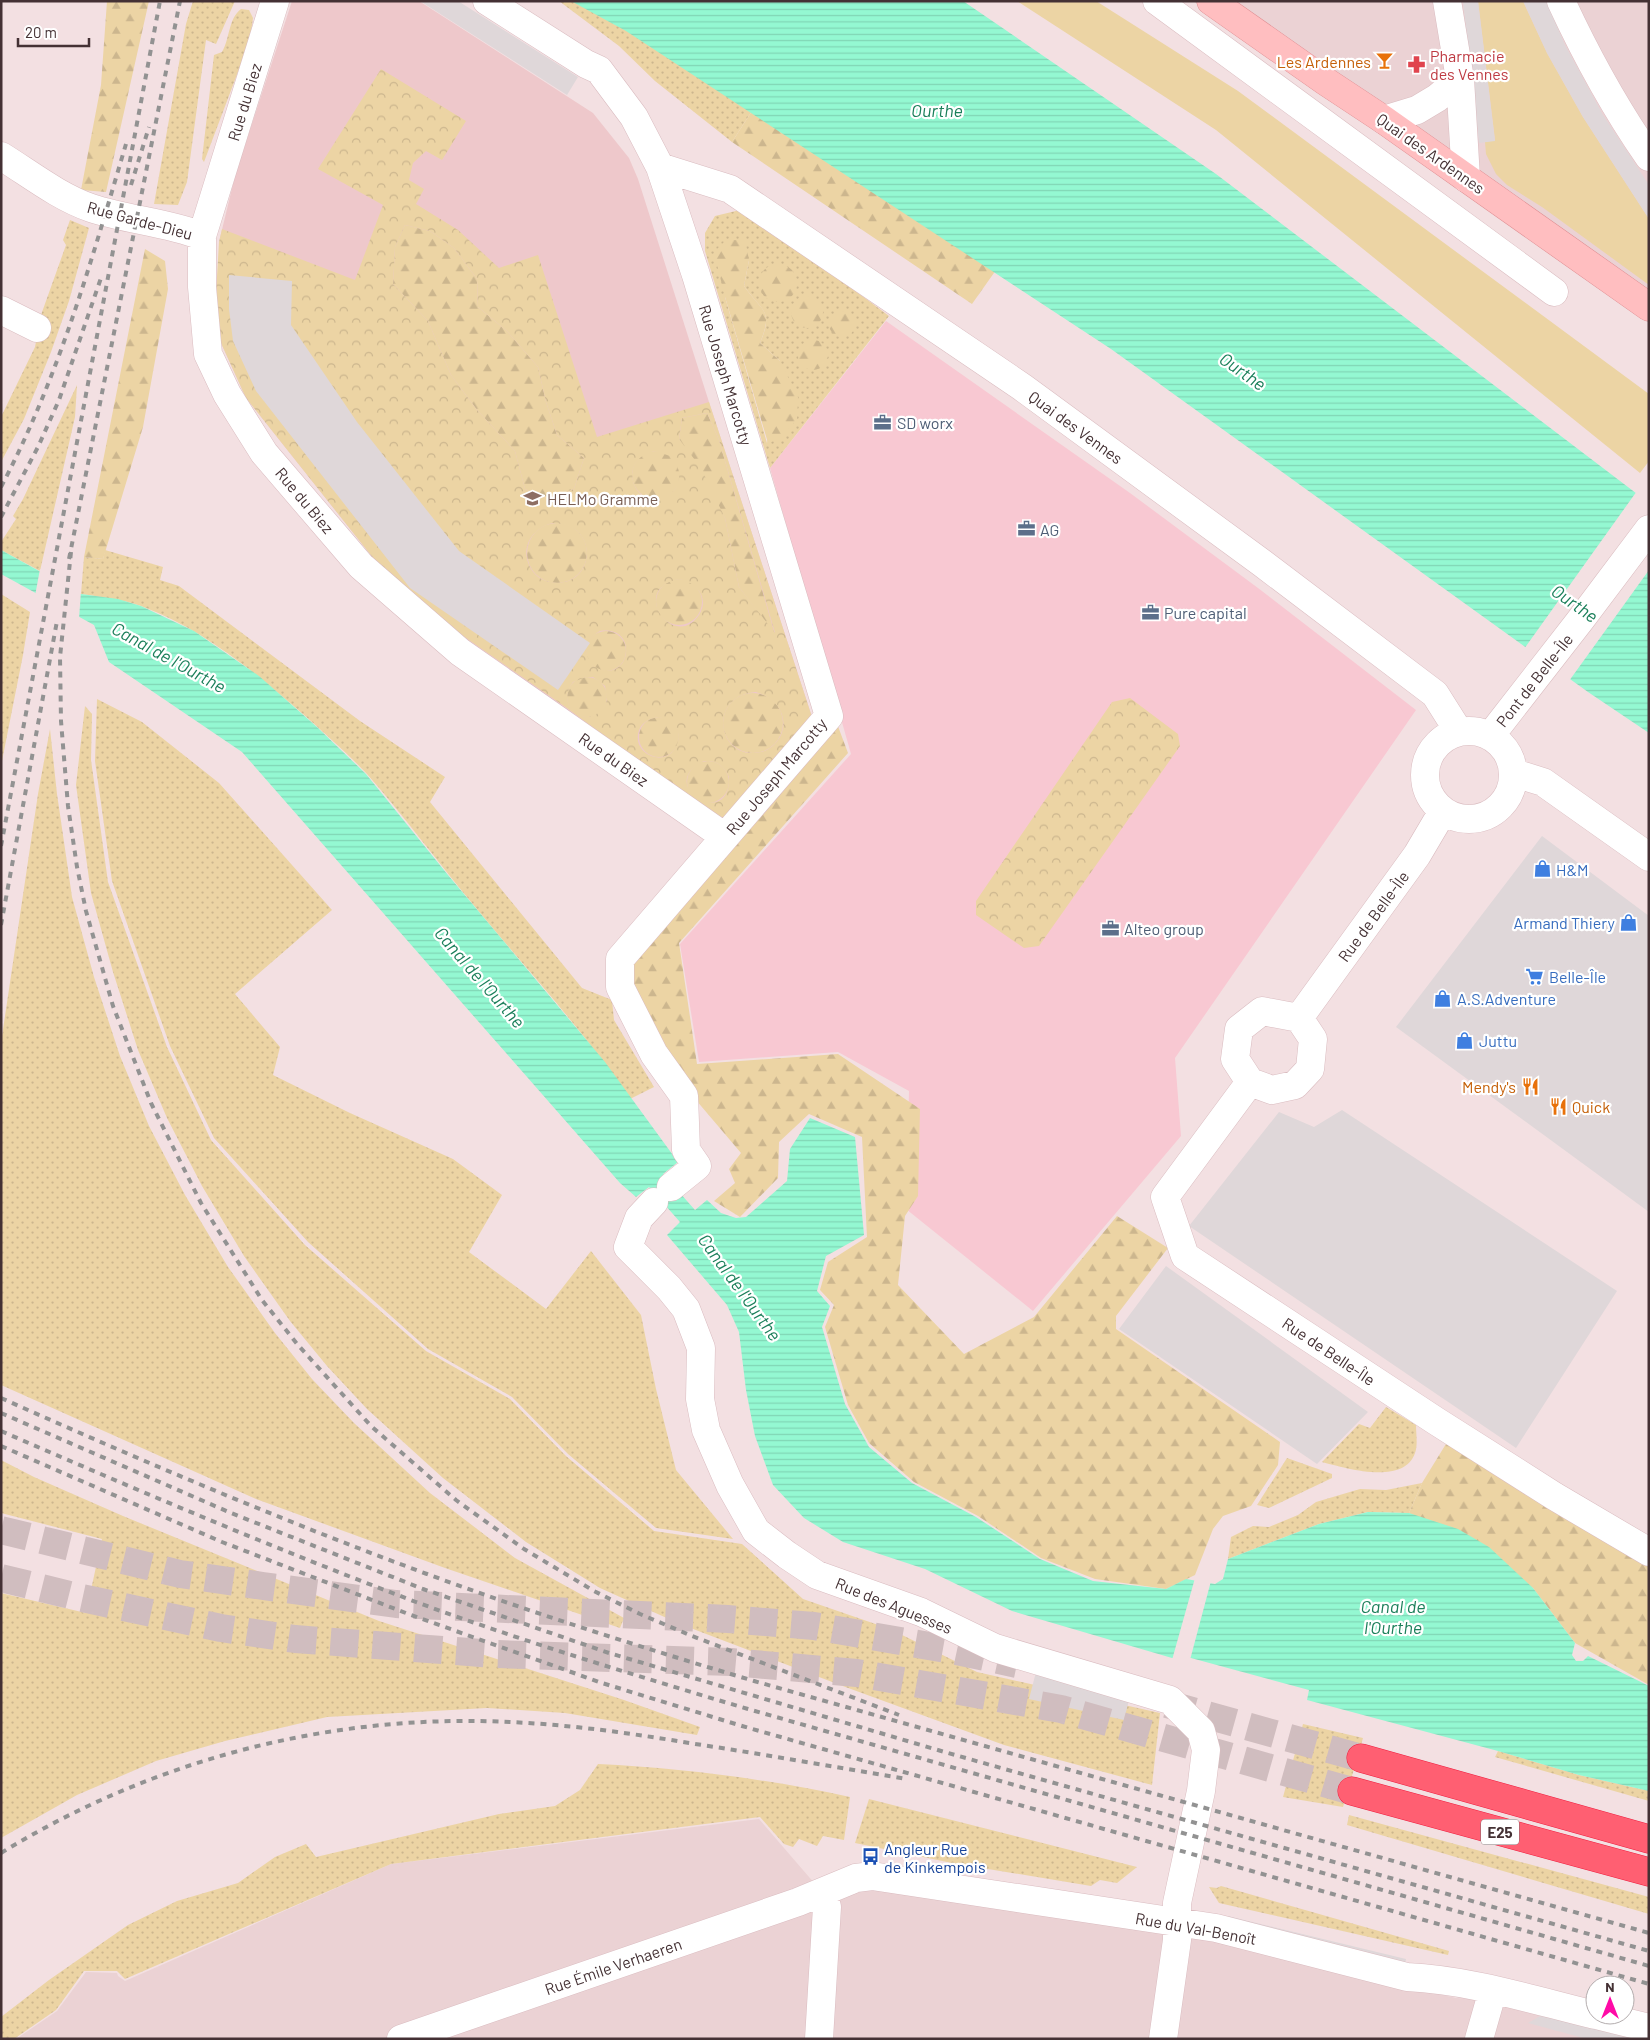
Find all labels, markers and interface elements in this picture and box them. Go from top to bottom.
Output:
scale bar [18,15,89,47]
text: 20 m [25,23,57,41]
place label: Pharmacie des Vennes [1430,46,1508,83]
bar icon: Les Ardennes [1375,51,1395,71]
place label: Les Ardennes [1277,52,1371,71]
pharmacy icon: Pharmacie des Vennes [1406,54,1426,74]
street label: Rue du Biez [223,61,265,143]
water label: Ourthe [911,99,963,121]
street label: Quai des Ardennes [1373,109,1489,197]
street label: Rue Garde-Dieu [85,197,195,243]
street label: Rue Joseph Marcotty [696,302,757,448]
water label: Ourthe [1215,347,1271,395]
street label: Quai des Vennes [1025,386,1127,468]
office icon: SD worx [873,412,893,432]
place label: SD worx [897,413,953,432]
street label: Rue du Biez [272,463,338,537]
school or university icon: HELMo Gramme [523,488,543,508]
place label: HELMo Gramme [547,489,658,508]
office icon: AG [1016,519,1036,539]
place label: AG [1040,520,1059,539]
water label: Ourthe [1547,579,1603,627]
office icon: Pure capital [1140,602,1160,622]
place label: Pure capital [1164,603,1247,622]
water label: Canal de l'Ourthe [108,617,230,697]
street label: Pont de Belle-Île [1492,630,1576,730]
street label: Rue Joseph Marcotty [722,713,831,838]
street label: Rue du Biez [576,728,652,790]
shop icon: H&M [1532,859,1552,879]
place label: H&M [1556,860,1588,879]
street label: Rue de Belle-Île [1334,867,1412,965]
shop icon: Armand Thiery [1619,912,1639,932]
place label: Armand Thiery [1514,913,1616,932]
office icon: Alteo group [1100,918,1120,938]
place label: Alteo group [1124,919,1204,938]
water label: Canal de l'Ourthe [430,922,530,1032]
supermarket icon: Belle-Île [1525,966,1545,986]
place label: Belle-Île [1549,967,1606,986]
shop icon: A.S.Adventure [1433,988,1453,1008]
place label: A.S.Adventure [1457,989,1556,1008]
shop icon: Juttu [1455,1030,1475,1050]
place label: Juttu [1479,1031,1517,1050]
restaurant icon: Mendy's [1520,1076,1540,1096]
place label: Mendy's [1462,1077,1516,1096]
restaurant icon: Quick [1548,1096,1568,1116]
place label: Quick [1572,1097,1610,1116]
water label: Canal de l'Ourthe [694,1229,786,1345]
street label: Rue de Belle-Île [1279,1313,1379,1389]
street label: Rue des Aguesses [833,1573,955,1637]
water label: Canal de l'Ourthe [1360,1595,1426,1638]
road number: E25 [1481,1820,1519,1844]
place label: Angleur Rue de Kinkempois [884,1839,986,1876]
bus stop icon: Angleur Rue de Kinkempois [860,1847,880,1867]
street label: Rue du Val-Benoît [1134,1908,1258,1948]
street label: Rue Émile Verhaeren [542,1934,684,1998]
north arrow [1585,1975,1635,2025]
text: N [1605,1978,1615,1995]

